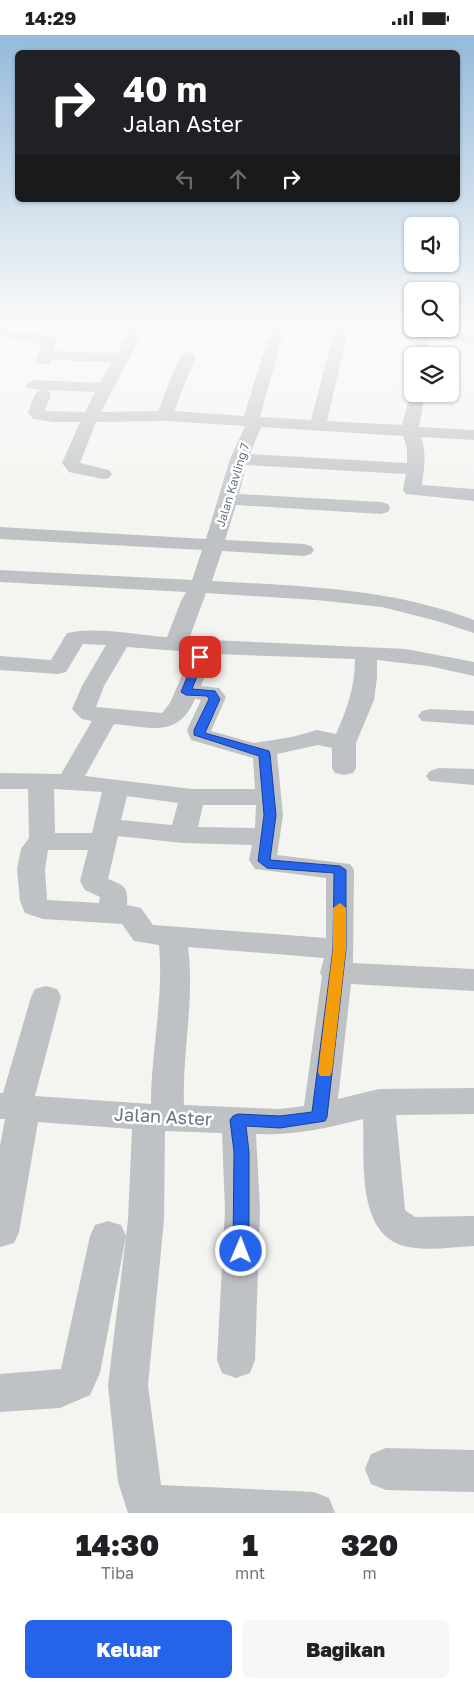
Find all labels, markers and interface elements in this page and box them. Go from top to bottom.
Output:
text: 14:29 [25,6,76,29]
text: 40 m [123,68,207,110]
icon: right [40,70,105,135]
text: Jalan Aster [123,110,243,137]
icon: left [171,165,199,193]
icon: ahead [224,165,252,193]
icon: right [277,165,305,193]
map controls [404,217,459,402]
button: sound [404,217,459,272]
button: search [404,282,459,337]
button: layers [404,347,459,402]
street label: Jalan Kavling 7 [213,441,252,529]
pin [179,636,221,678]
icon: arrive [186,643,214,671]
street label: Jalan Aster [114,1102,212,1130]
position arrow [214,1224,266,1276]
text: 14:30 [76,1527,159,1563]
text: 1 [242,1527,258,1563]
text: 320 [341,1527,398,1563]
text: Tiba [101,1563,134,1583]
text: mnt [235,1563,265,1583]
text: m [363,1563,377,1583]
button: Keluar [25,1620,232,1678]
button: Bagikan [242,1620,449,1678]

